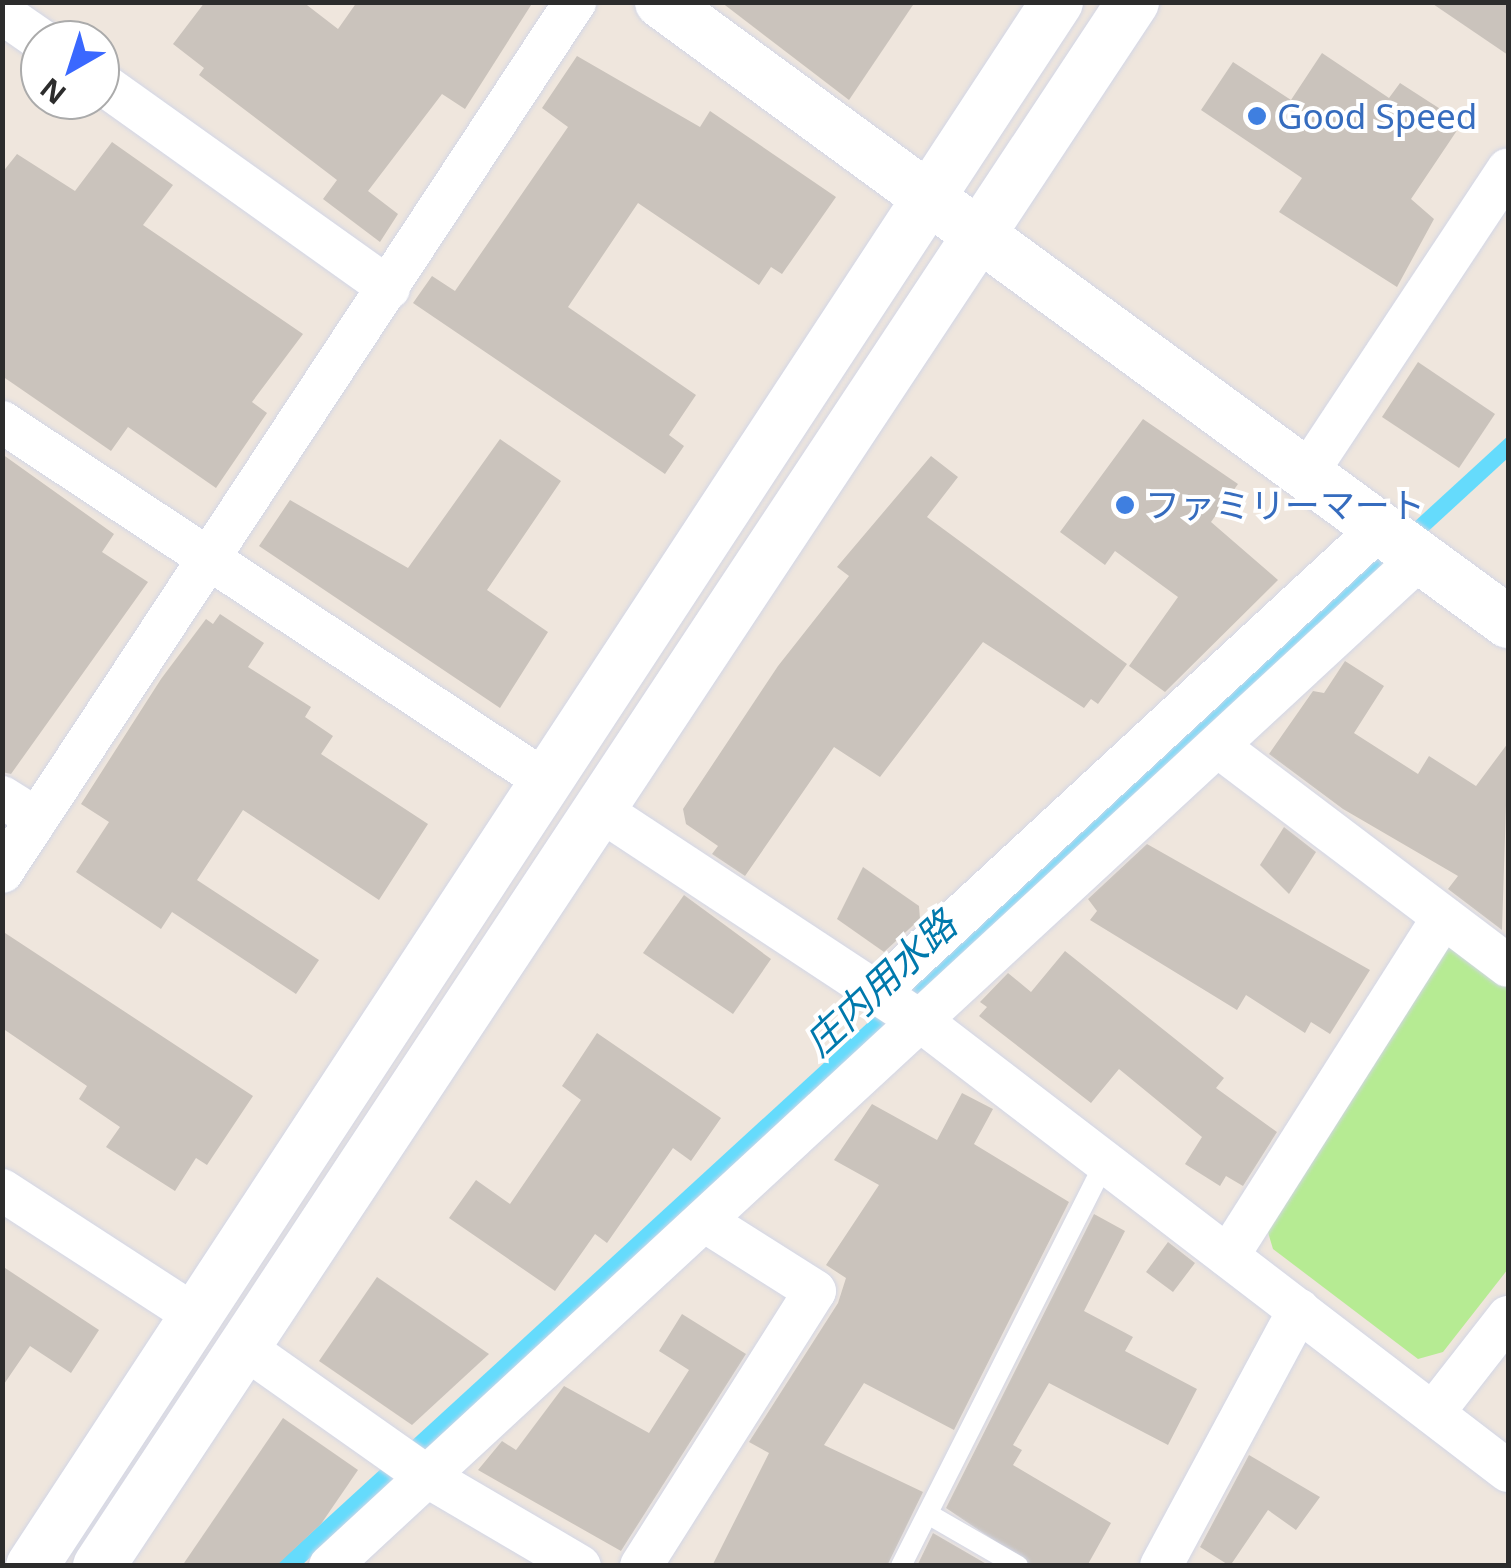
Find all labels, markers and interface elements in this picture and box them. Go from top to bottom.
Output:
north arrow [20,20,120,120]
text: N [32,70,73,114]
place label: Good Speed [1277,95,1477,137]
marker: Good Speed [1246,105,1268,127]
place label: ファミリーマート [1145,484,1425,526]
marker: ファミリーマート [1114,494,1136,516]
water label: 庄内用水路 [795,902,965,1064]

